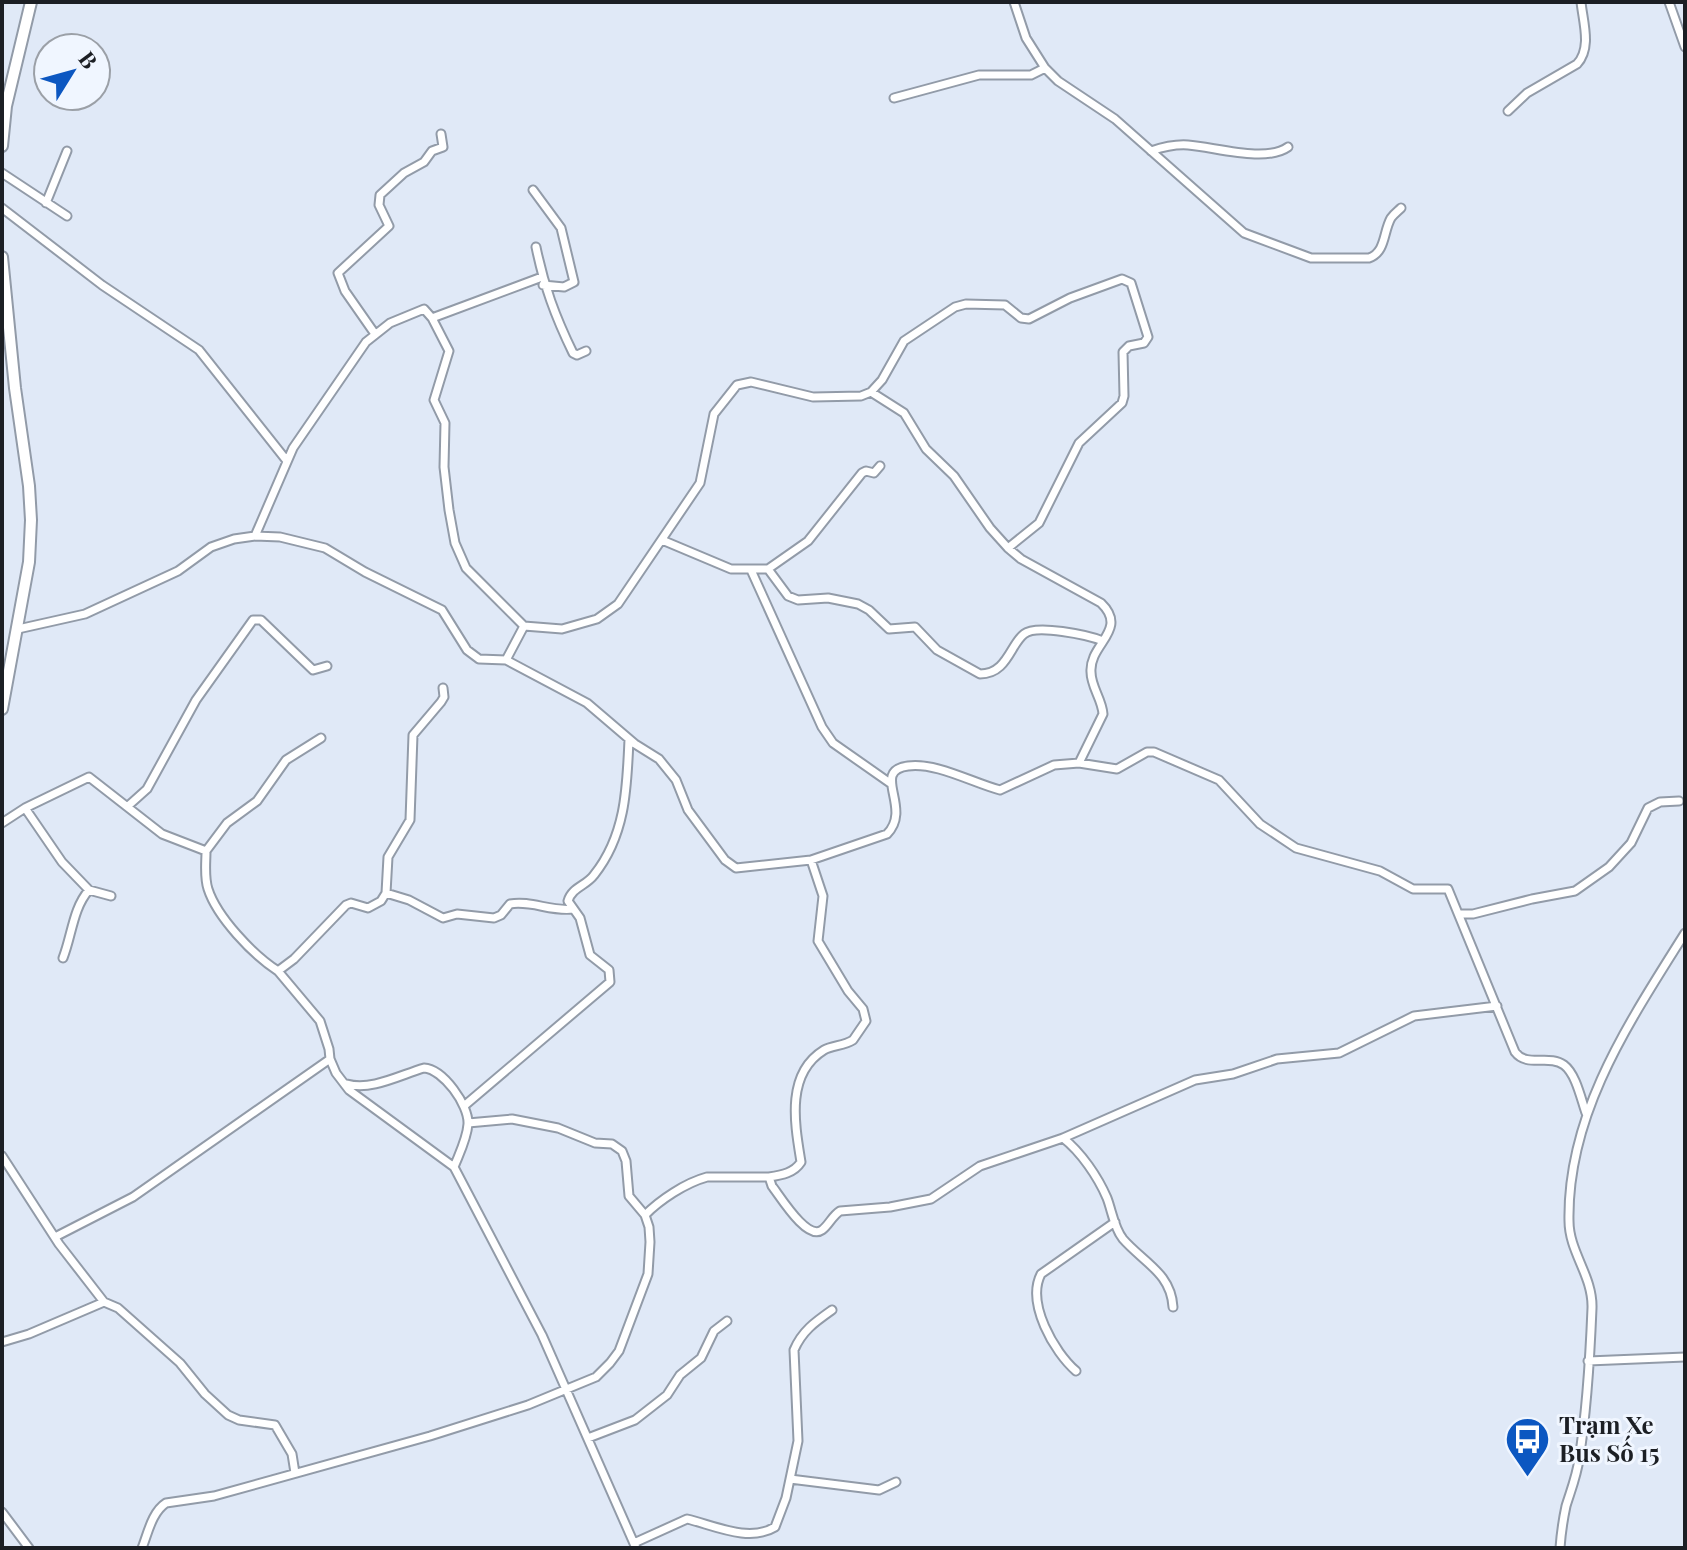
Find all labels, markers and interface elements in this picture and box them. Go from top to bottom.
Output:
north arrow [32,32,112,112]
text: B [72,44,105,74]
place label: Trạm Xe Bus Số 15 [1559,1408,1659,1468]
bus stop icon: Trạm Xe Bus Số 15 [1504,1416,1552,1479]

